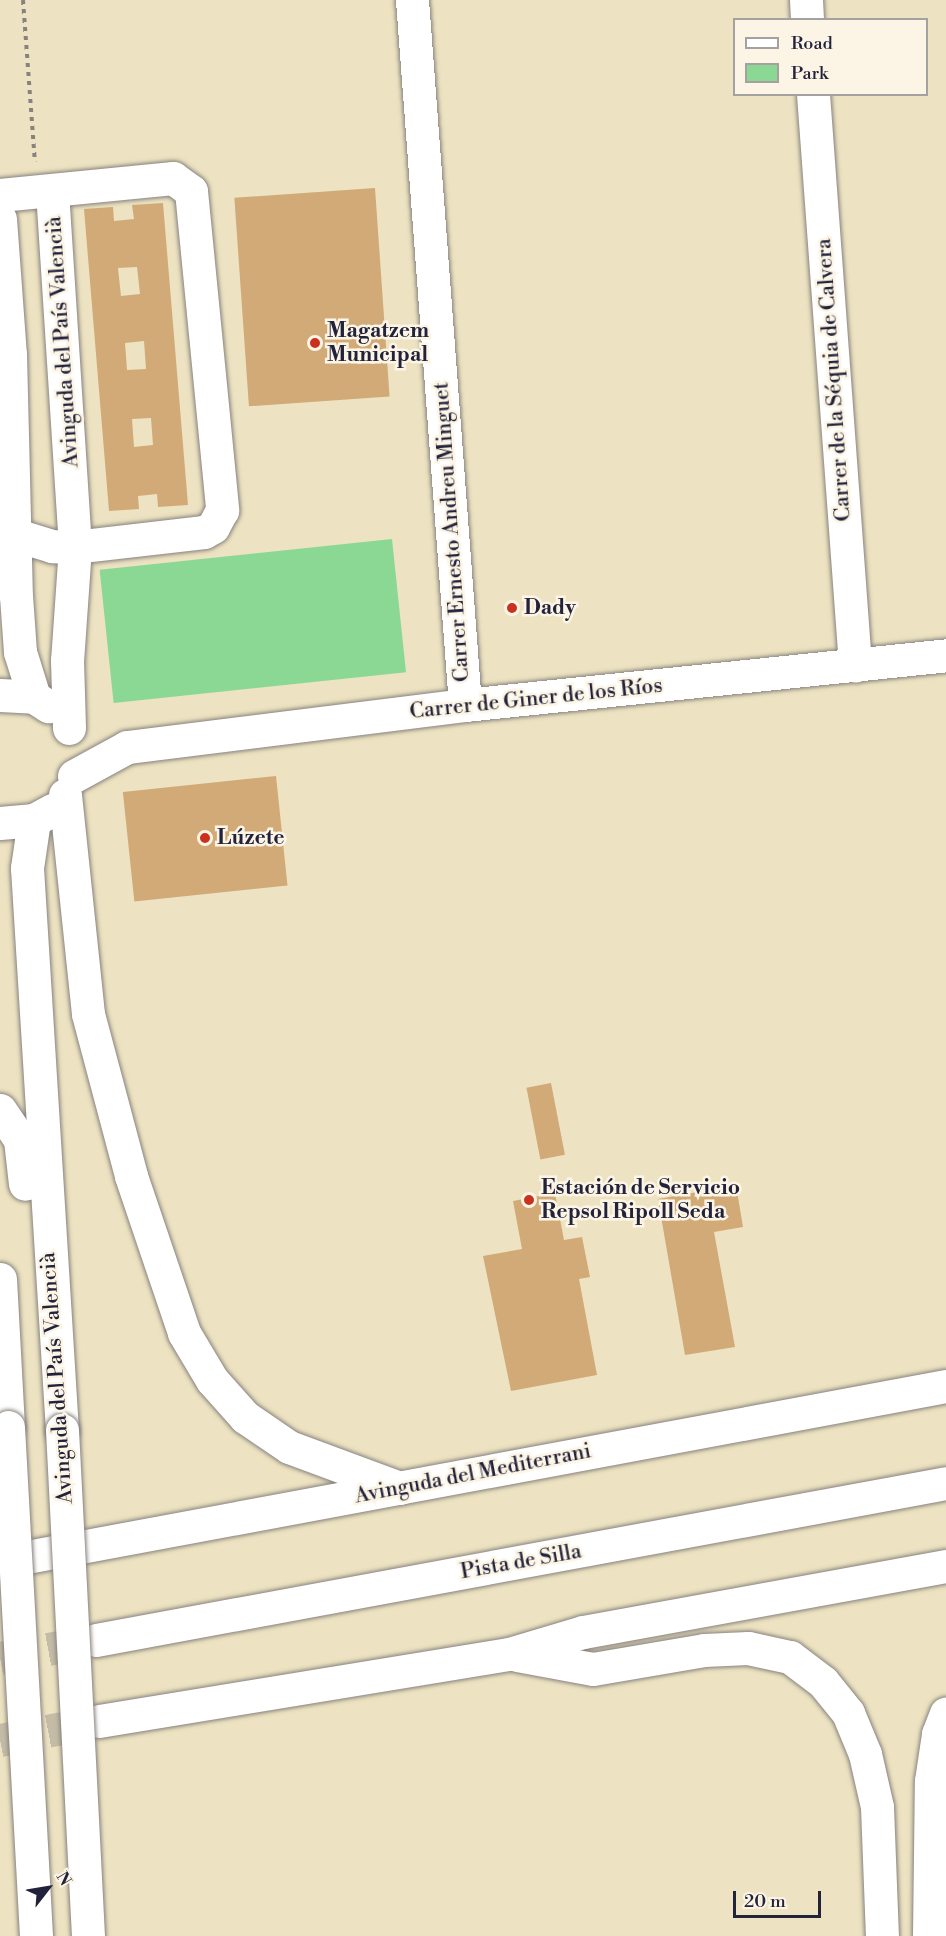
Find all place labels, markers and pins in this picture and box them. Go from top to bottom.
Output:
place label: Magatzem Municipal [327,318,429,368]
marker: Magatzem Municipal [308,336,322,350]
place label: Dady [524,595,576,621]
marker: Dady [505,601,519,615]
place label: Lúzete [217,825,284,851]
marker: Lúzete [198,831,212,845]
place label: Estación de Servicio Repsol Ripoll Seda [541,1175,740,1225]
marker: Estación de Servicio Repsol Ripoll Seda [522,1193,536,1207]

